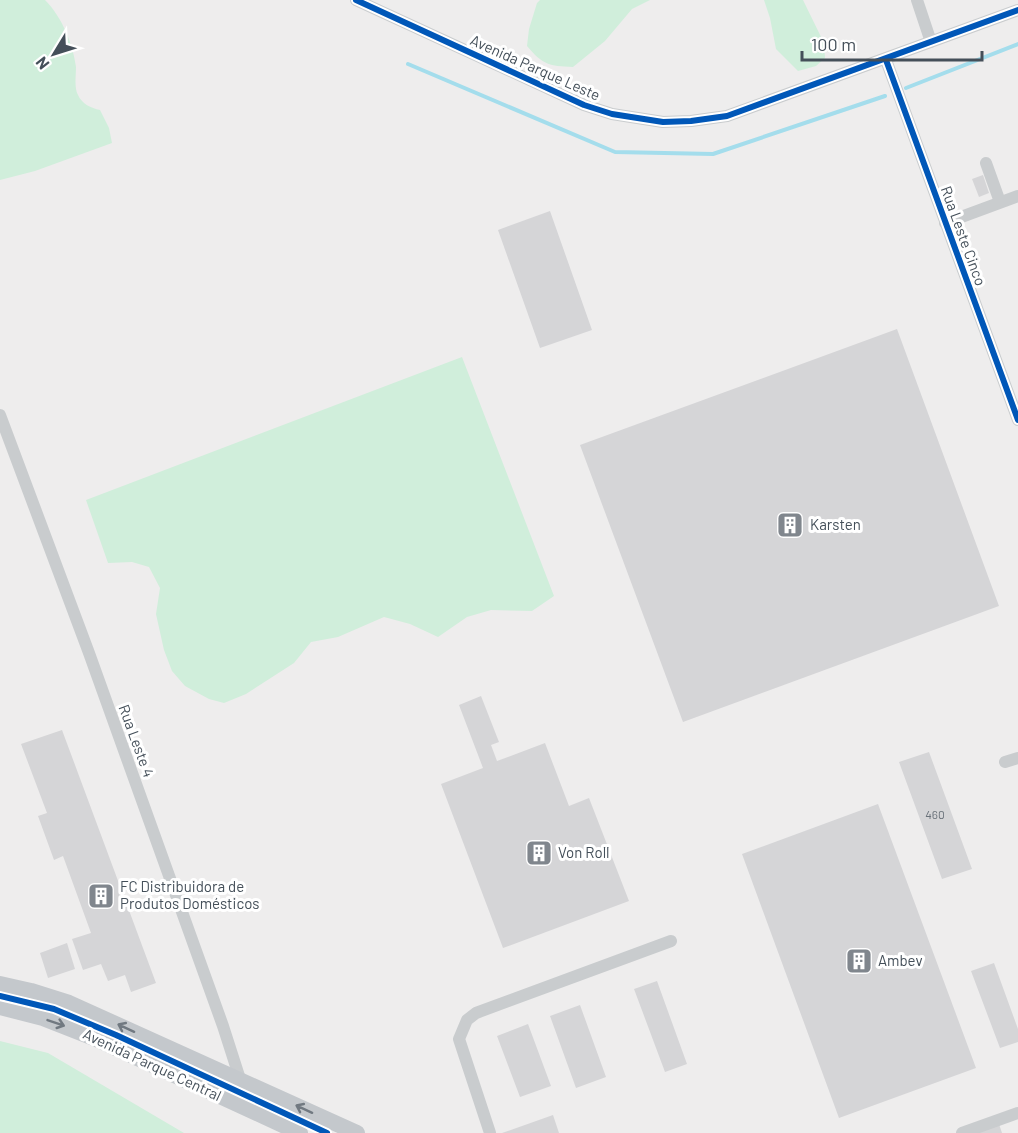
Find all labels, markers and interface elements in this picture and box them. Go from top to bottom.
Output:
north arrow [24,24,84,84]
scale bar [802,24,982,62]
street label: Avenida Parque Leste [468,30,603,104]
text: 100 m [811,33,856,55]
text: N [31,54,53,74]
street label: Rua Leste Cinco [938,183,990,288]
building icon: Karsten [775,510,805,540]
place label: Karsten [810,515,861,533]
street label: Rua Leste 4 [115,702,158,779]
house number: 460 [925,807,945,821]
building icon: Von Roll [524,838,554,868]
place label: Von Roll [558,843,610,861]
place label: FC Distribuidora de Produtos Domésticos [120,877,260,912]
building icon: FC Distribuidora de Produtos Domésticos [86,881,116,911]
building icon: Ambev [844,946,874,976]
place label: Ambev [878,951,923,969]
one-way arrow [46,1018,65,1029]
one-way arrow [117,1021,135,1032]
street label: Avenida Parque Central [80,1024,224,1104]
one-way arrow [295,1102,313,1114]

